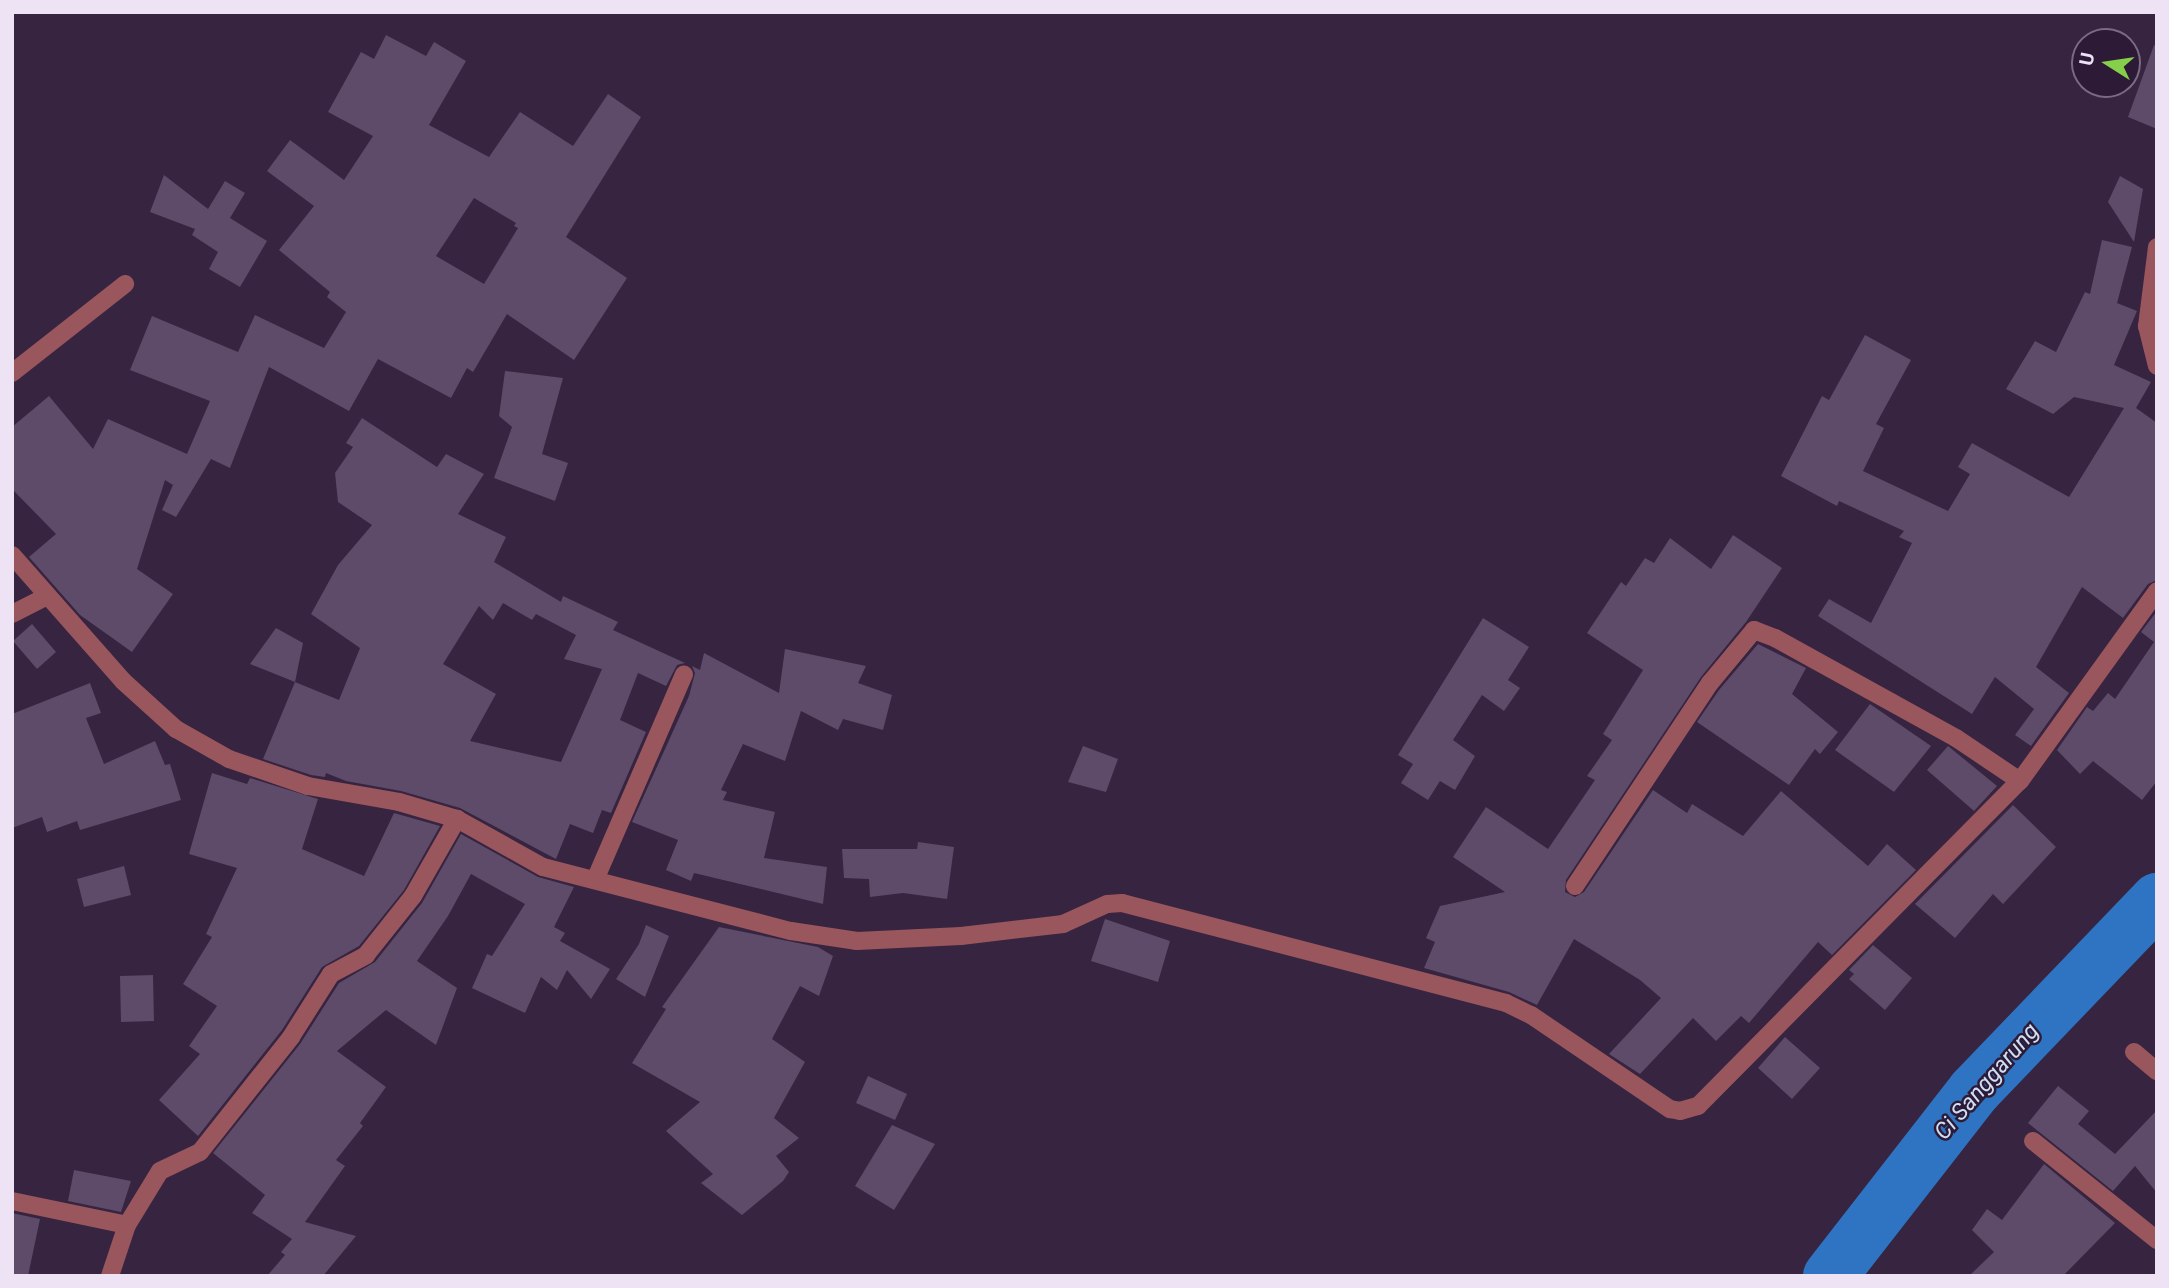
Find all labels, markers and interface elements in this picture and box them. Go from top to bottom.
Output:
north arrow [2071,28,2141,98]
text: U [2074,50,2099,67]
water label: Ci Sanggarung [1929,1018,2045,1146]

